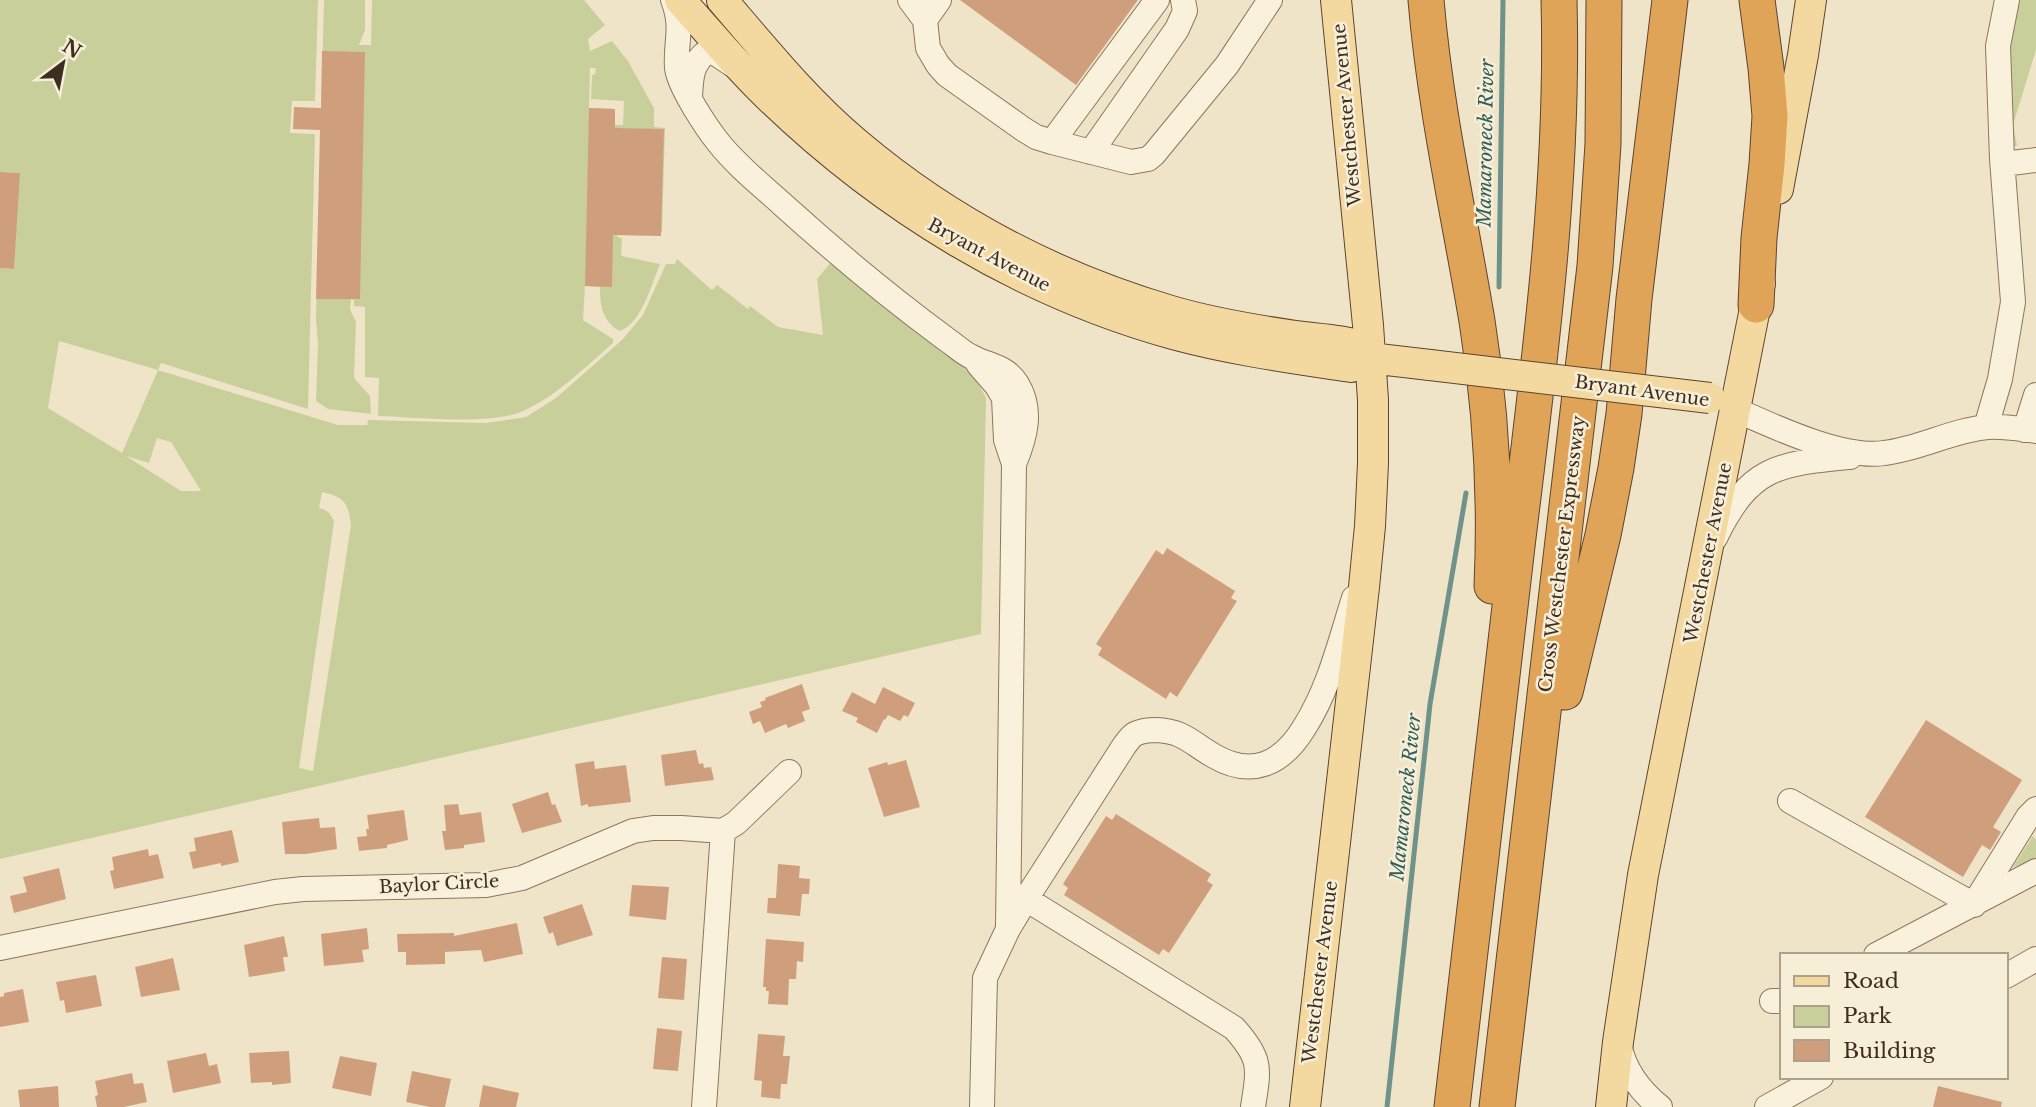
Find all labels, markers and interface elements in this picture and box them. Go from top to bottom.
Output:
street label: Westchester Avenue [1328,22,1366,209]
north arrow [28,28,98,98]
text: N [58,35,86,64]
water label: Mamaroneck River [1473,57,1498,228]
street label: Bryant Avenue [924,213,1054,297]
street label: Bryant Avenue [1573,371,1711,411]
street label: Cross Westchester Expressway [1534,414,1590,694]
street label: Westchester Avenue [1679,461,1736,646]
water label: Mamaroneck River [1385,711,1426,883]
street label: Baylor Circle [378,870,500,898]
street label: Westchester Avenue [1298,879,1342,1066]
legend [1780,953,2008,1079]
text: Road [1843,968,1899,994]
text: Park [1843,1003,1892,1029]
text: Building [1843,1038,1936,1064]

